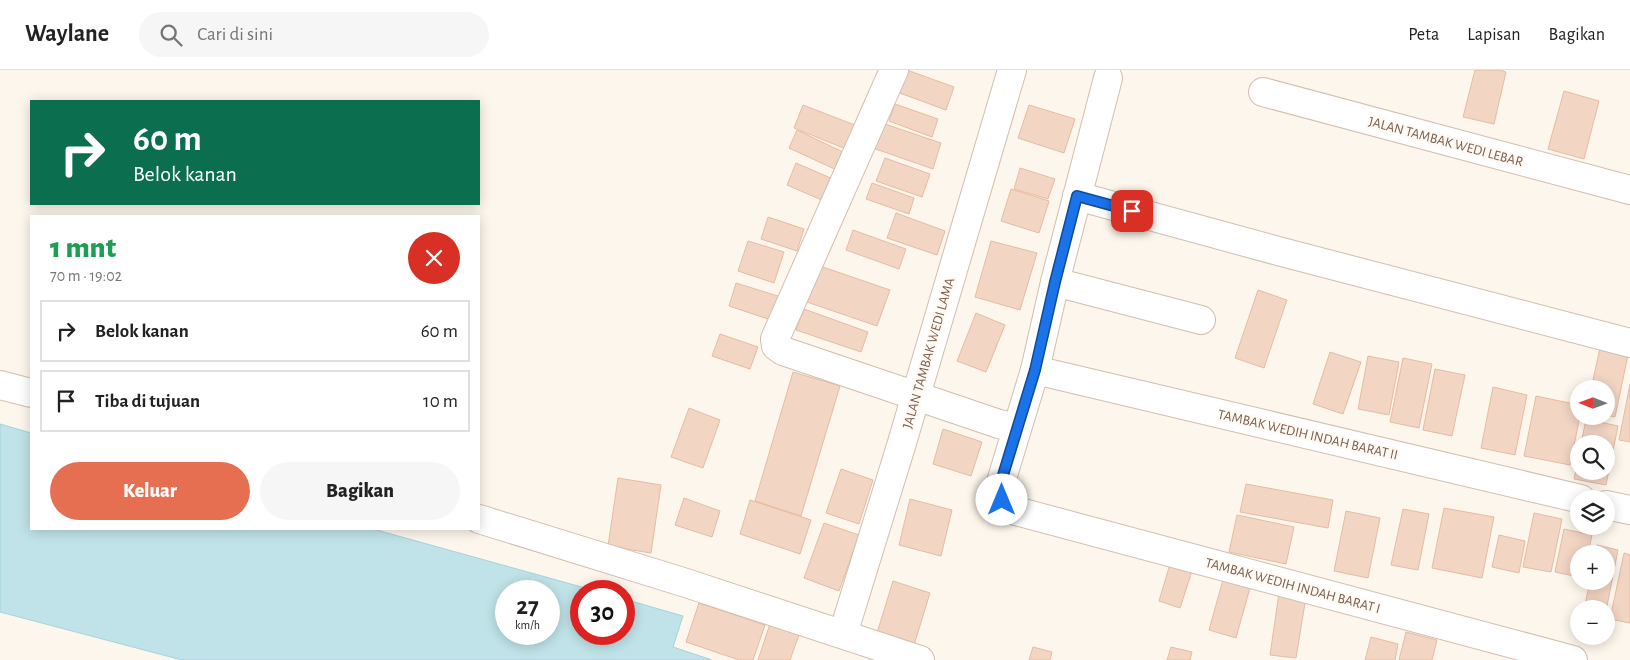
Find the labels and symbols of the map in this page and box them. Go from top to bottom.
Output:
street label: JALAN TAMBAK WEDI LEBAR [1367,115,1525,169]
pin [1111,190,1153,232]
street label: JALAN TAMBAK WEDI LAMA [901,276,957,430]
north arrow [1570,380,1615,425]
street label: TAMBAK WEDIH INDAH BARAT II [1216,407,1399,463]
position arrow [975,473,1027,525]
street label: TAMBAK WEDIH INDAH BARAT I [1204,556,1382,616]
speed limit sign: 30 [570,580,635,645]

